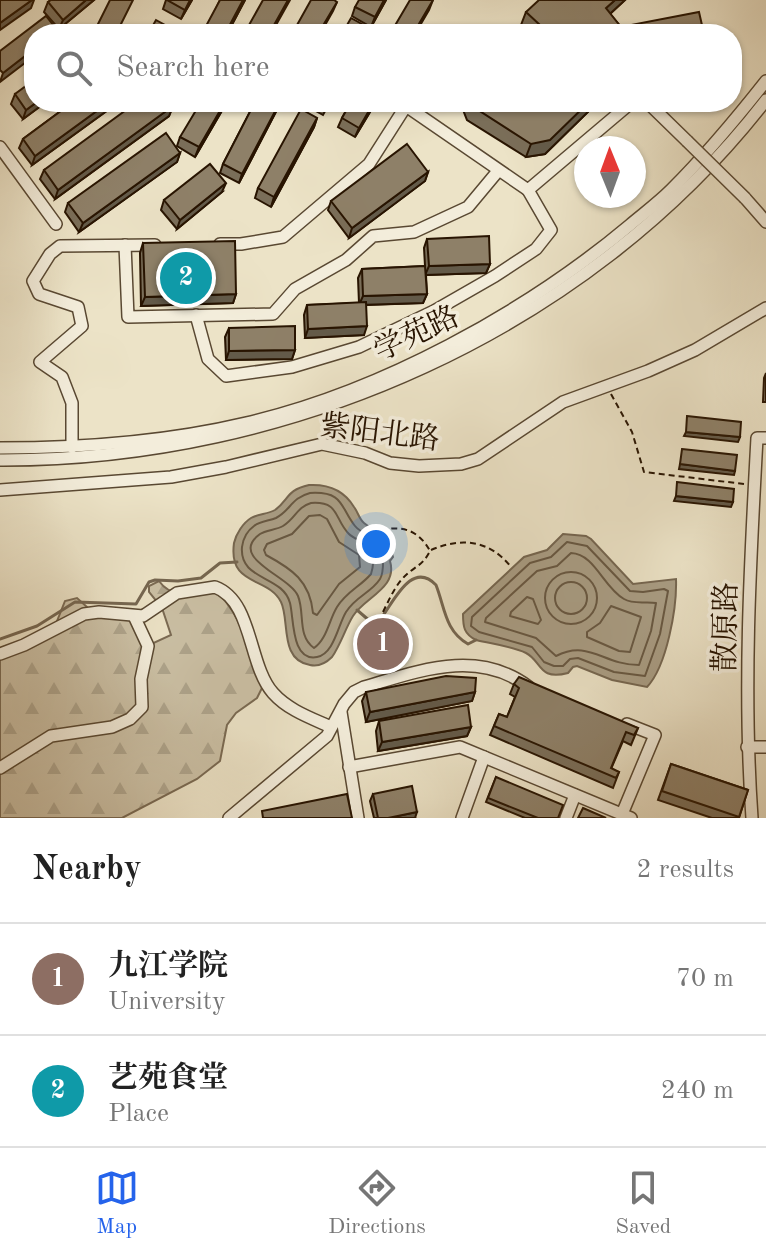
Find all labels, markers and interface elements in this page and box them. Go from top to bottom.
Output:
search box [24,24,742,112]
icon: search [52,46,96,90]
text: Search here [116,53,270,83]
north arrow [574,136,646,208]
pin: 2 [160,248,212,308]
street label: 学苑路 [368,299,464,367]
street label: 紫阳北路 [318,409,442,456]
your location [356,524,396,564]
street label: 散原路 [708,582,743,672]
pin: 1 [357,614,409,674]
text: Nearby [32,853,142,887]
text: 2 results [636,857,734,883]
text: 九江学院 [108,952,228,982]
text: 1 [50,966,66,992]
text: 70 m [676,966,734,992]
text: University [108,989,226,1015]
text: 艺苑食堂 [108,1064,228,1094]
text: 2 [50,1078,66,1104]
text: 240 m [661,1078,734,1104]
text: Place [108,1101,169,1127]
tab: Map [95,1166,139,1241]
tab: Directions [328,1166,426,1241]
tab: Saved [615,1166,671,1241]

